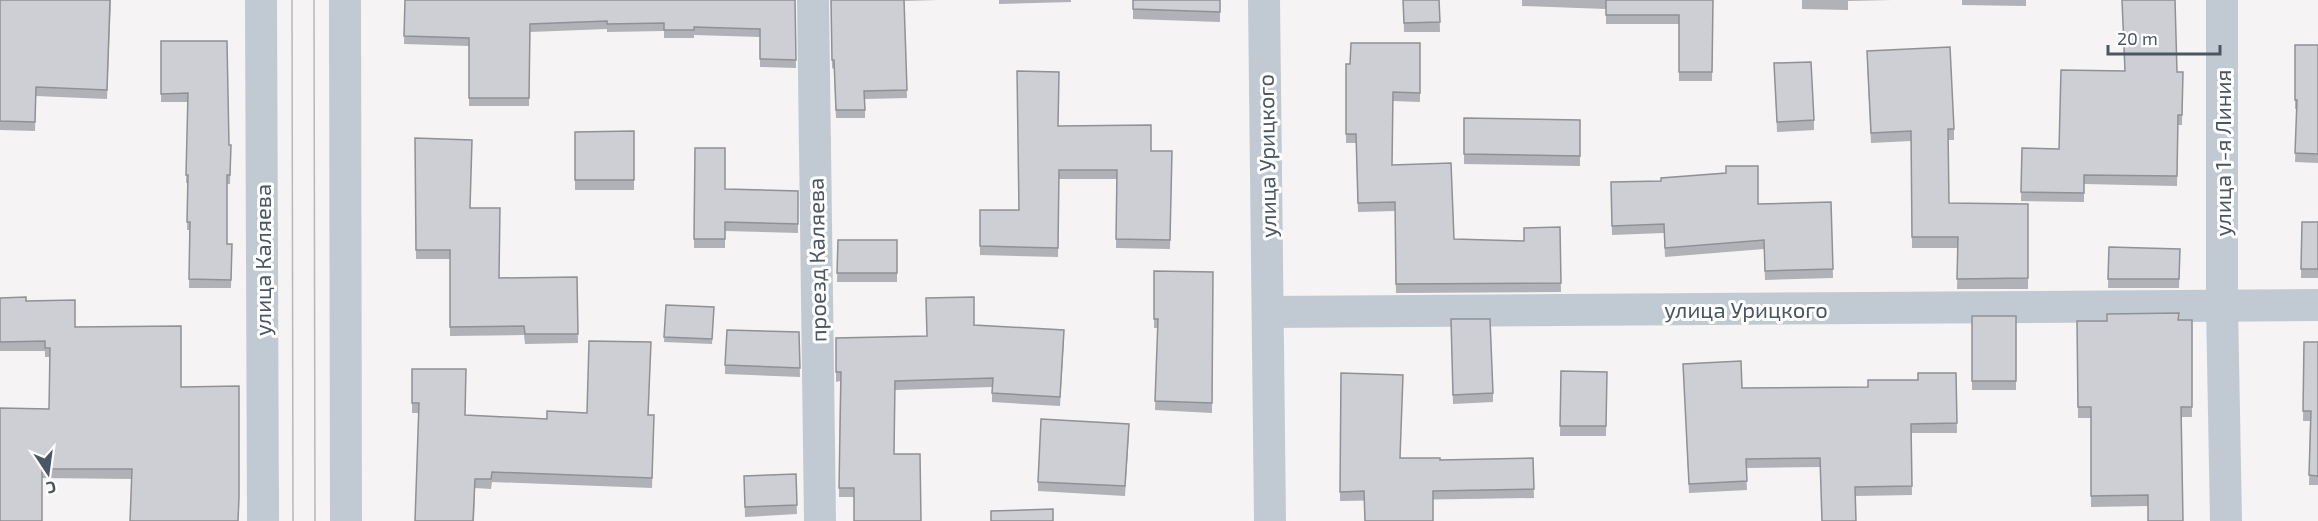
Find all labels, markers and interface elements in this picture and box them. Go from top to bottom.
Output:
scale bar [2108,18,2220,56]
text: 20 m [2117,27,2158,49]
street label: улица 1-я Линия [2209,70,2236,236]
street label: улица Урицкого [1252,74,1281,238]
street label: проезд Каляева [802,178,830,342]
street label: улица Каляева [249,184,276,336]
street label: улица Урицкого [1664,296,1828,323]
north arrow [18,443,78,503]
text: С [45,478,58,498]

